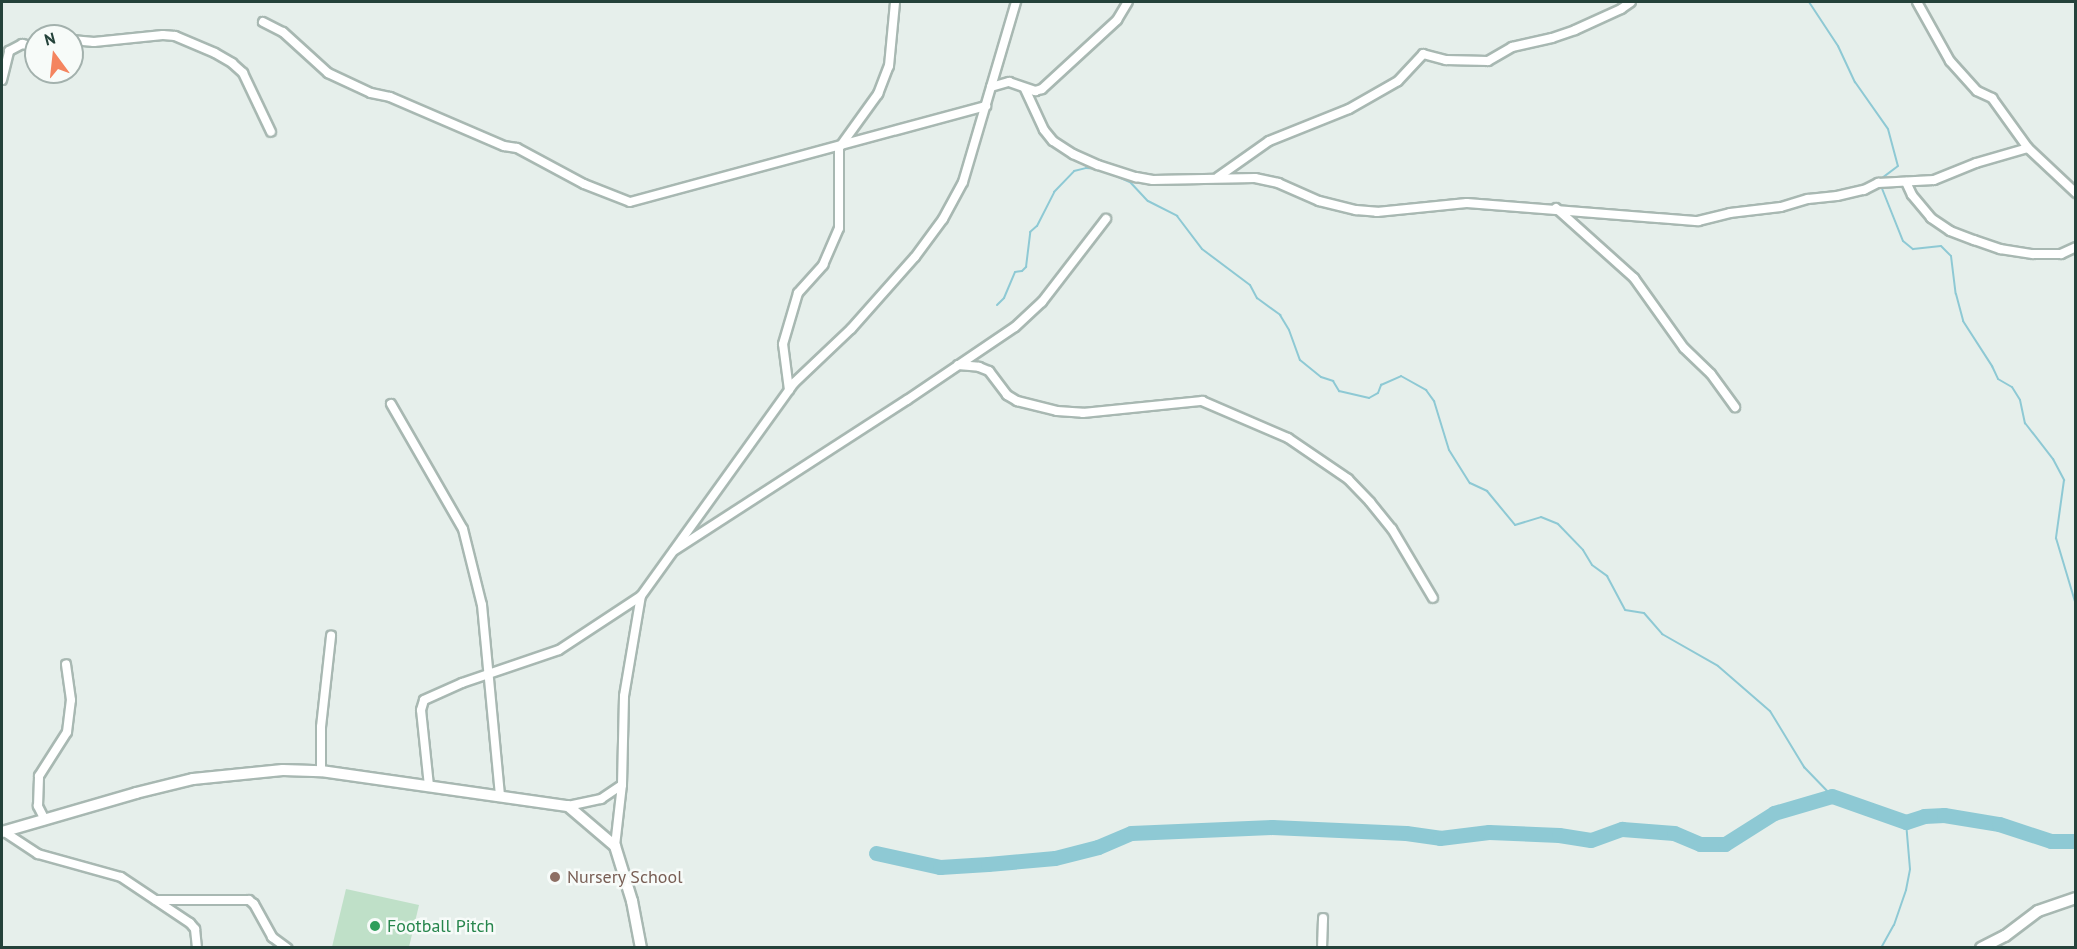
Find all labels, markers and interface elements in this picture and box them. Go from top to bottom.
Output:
north arrow [24,24,84,84]
text: N [42,28,58,50]
place label: Nursery School [567,866,683,888]
marker: Nursery School [548,870,562,884]
place label: Football Pitch [387,915,494,937]
marker: Football Pitch [368,919,382,933]

